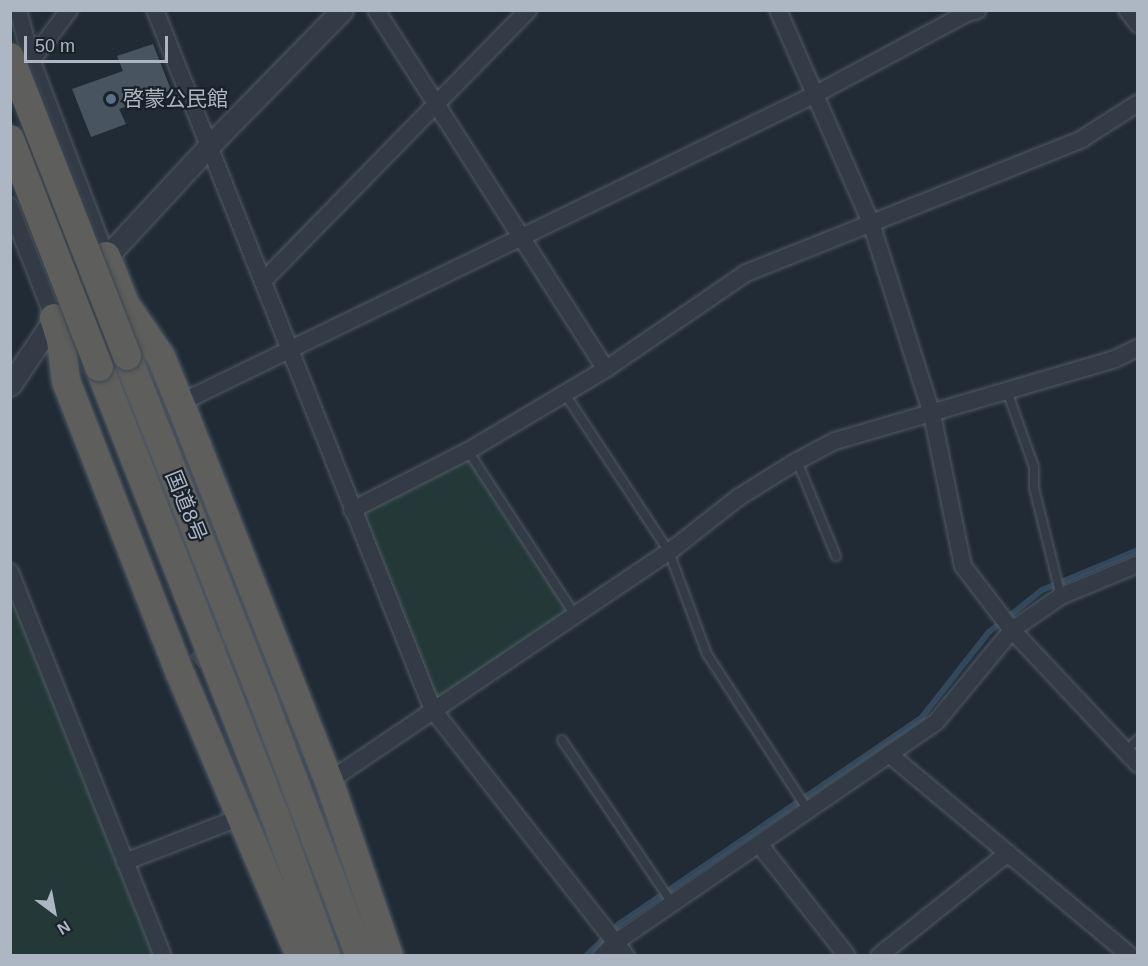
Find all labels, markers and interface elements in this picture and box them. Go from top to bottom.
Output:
scale bar [27,24,171,62]
text: 50 m [35,36,75,56]
place label: 啓蒙公民館 [123,86,228,112]
marker: 啓蒙公民館 [104,92,118,106]
street label: 国道8号 [160,467,212,545]
north arrow [24,882,84,942]
text: N [54,917,73,938]

